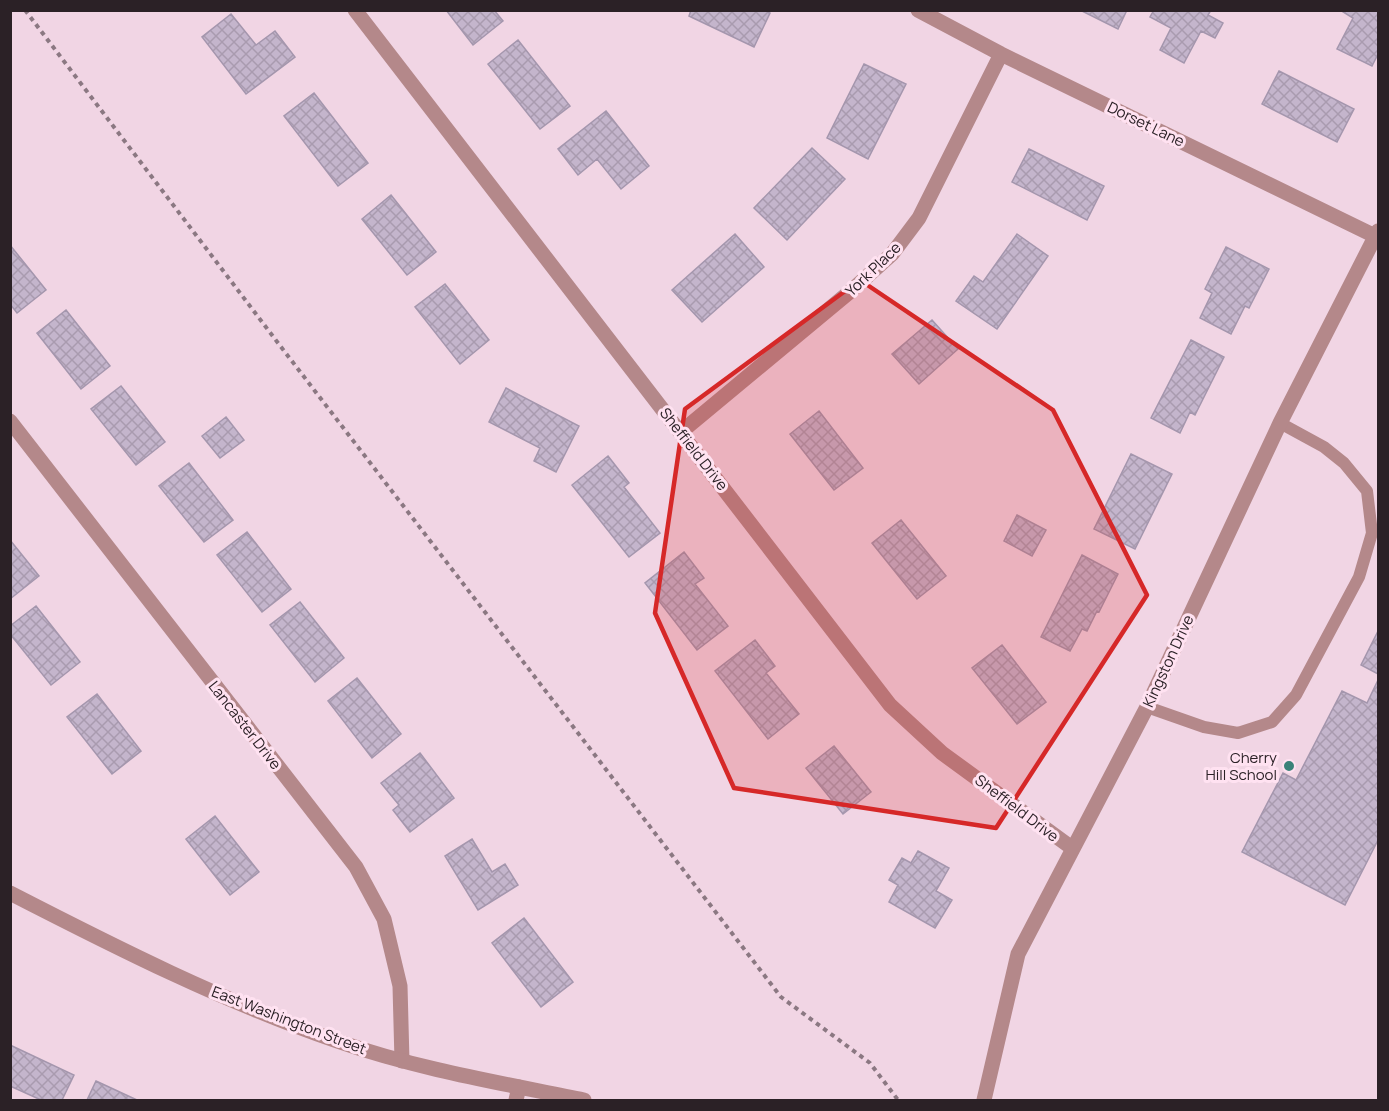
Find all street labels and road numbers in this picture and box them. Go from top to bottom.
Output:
street label: Dorset Lane [1104,96,1188,152]
street label: York Place [841,237,905,301]
street label: Sheffield Drive [655,403,733,495]
street label: Kingston Drive [1137,611,1199,711]
street label: Lancaster Drive [204,676,286,774]
street label: Sheffield Drive [971,770,1063,847]
street label: East Washington Street [209,981,369,1059]

